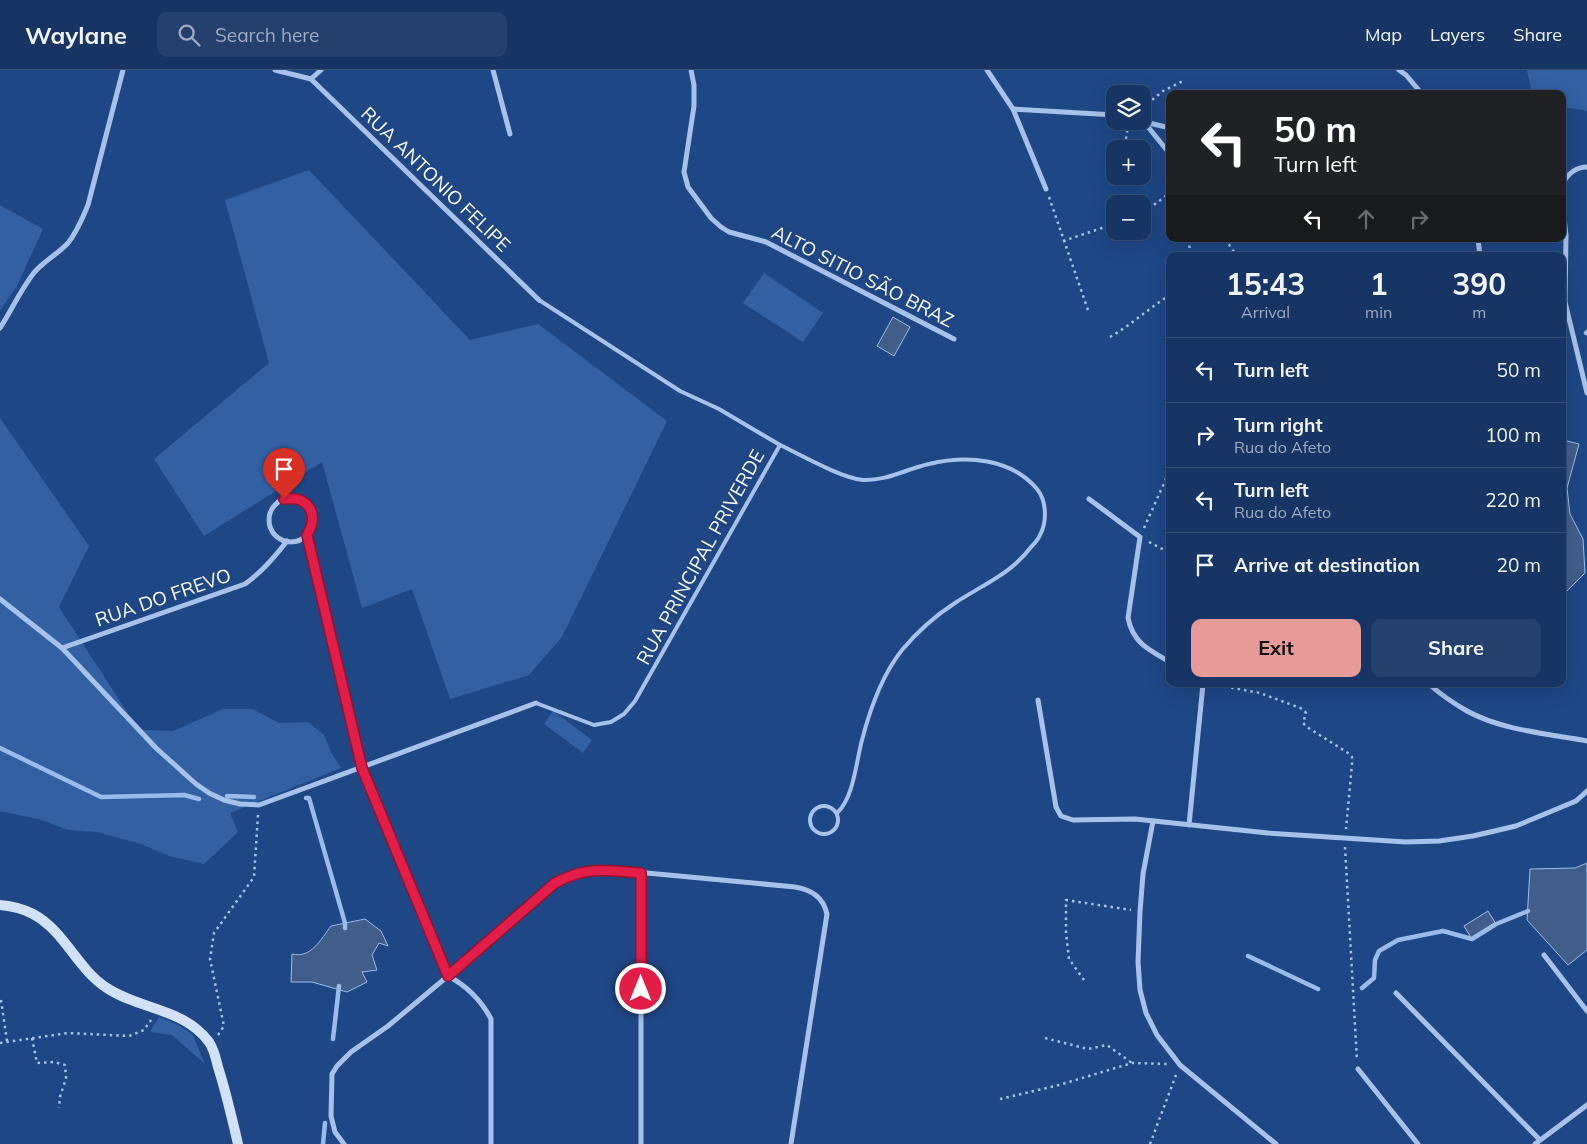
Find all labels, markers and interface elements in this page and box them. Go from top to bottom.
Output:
search box [157,12,507,57]
text: Waylane [25,20,127,50]
icon: search [175,21,203,49]
text: Search here [215,23,319,47]
text: Map [1365,23,1402,46]
text: Layers [1430,23,1485,46]
text: Share [1513,23,1562,46]
map controls [1106,85,1151,240]
button: layers [1106,85,1151,130]
street label: RUA ANTONIO FELIPE [356,101,516,257]
text: 50 m [1274,107,1357,151]
icon: left [1191,110,1256,175]
button: + [1106,140,1151,185]
text: Turn left [1274,150,1357,178]
button: − [1106,195,1151,240]
icon: left [1299,205,1327,233]
icon: ahead [1352,205,1380,233]
icon: right [1405,205,1433,233]
street label: ALTO SITIO SÃO BRAZ [768,220,958,332]
text: 15:43 [1226,265,1305,303]
text: 1 [1370,265,1388,303]
text: 390 [1452,265,1506,303]
text: Arrival [1241,302,1290,322]
text: min [1365,302,1392,322]
text: m [1472,302,1486,322]
icon: left [1191,356,1219,384]
text: Turn left [1234,358,1309,382]
text: 50 m [1497,358,1541,382]
text: Turn right [1234,413,1323,437]
icon: right [1191,421,1219,449]
text: 100 m [1485,423,1541,447]
text: Rua do Afeto [1234,437,1331,457]
street label: RUA PRINCIPAL PRIVERDE [631,445,769,669]
pin [263,448,305,499]
icon: arrive [270,455,298,483]
text: Turn left [1234,478,1309,502]
icon: left [1191,486,1219,514]
text: 220 m [1485,488,1541,512]
text: Rua do Afeto [1234,502,1331,522]
icon: arrive [1191,551,1219,579]
text: Arrive at destination [1234,553,1420,577]
text: 20 m [1497,553,1541,577]
street label: RUA DO FREVO [92,563,234,631]
button: Exit [1191,619,1361,677]
button: Share [1371,619,1541,677]
position arrow [614,962,666,1014]

